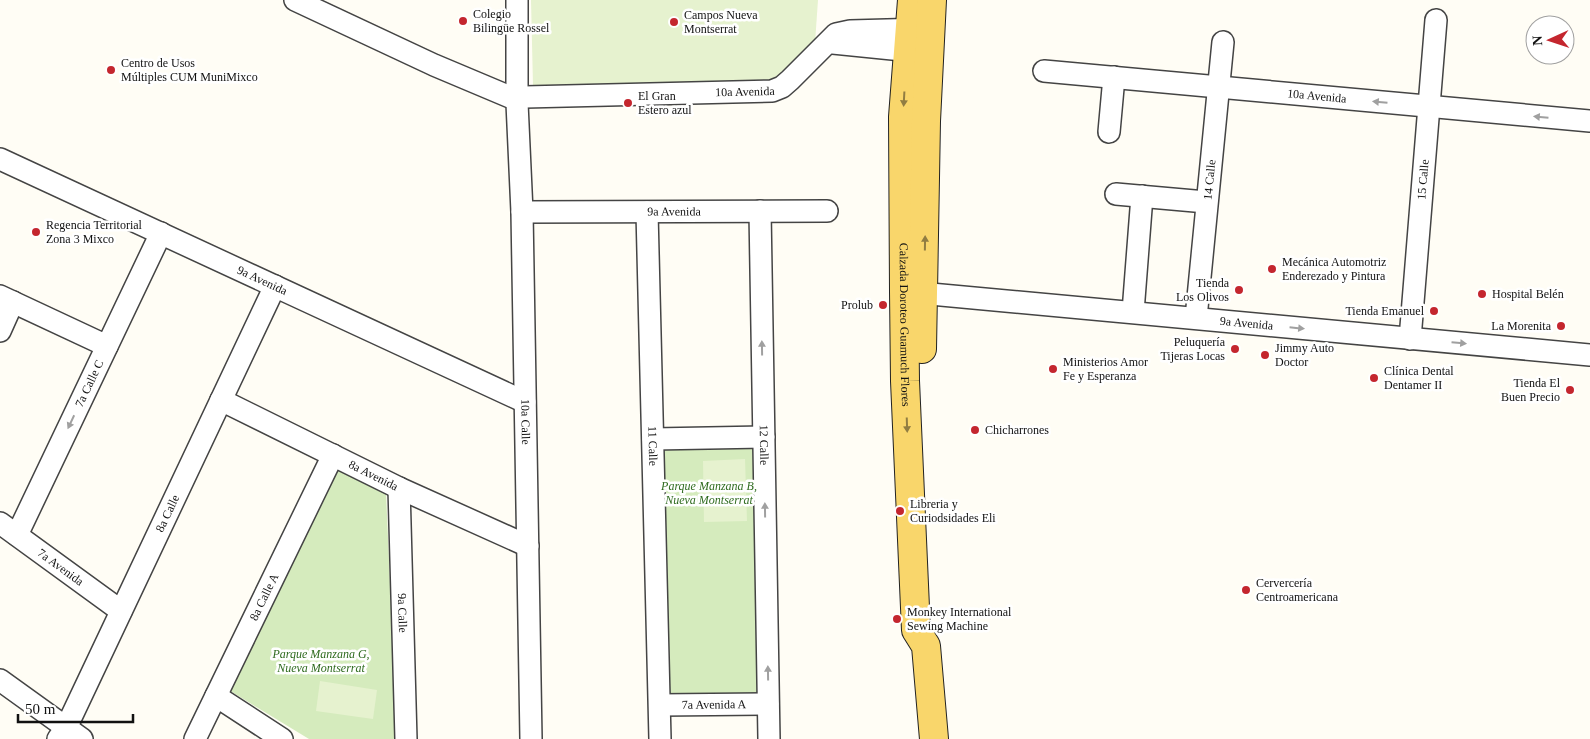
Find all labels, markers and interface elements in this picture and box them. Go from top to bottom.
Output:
place label: Colegio Bilingüe Rossel [473,7,550,35]
place label: Campos Nueva Montserrat [684,8,758,36]
marker: Colegio Bilingüe Rossel [457,15,469,27]
north arrow [1525,15,1575,65]
marker: Campos Nueva Montserrat [668,16,680,28]
text: N [1530,35,1545,46]
place label: Centro de Usos Múltiples CUM MuniMixco [121,56,258,84]
marker: Centro de Usos Múltiples CUM MuniMixco [105,64,117,76]
street label: 10a Avenida [715,84,775,99]
street label: 10a Avenida [1287,86,1348,106]
place label: El Gran Estero azul [638,89,692,117]
one-way arrow [900,91,908,107]
marker: El Gran Estero azul [622,97,634,109]
one-way arrow [1371,97,1387,105]
one-way arrow [1533,112,1549,120]
street label: 14 Calle [1201,159,1218,200]
street label: 15 Calle [1414,159,1432,200]
street label: 9a Avenida [647,204,701,219]
place label: Regencia Territorial Zona 3 Mixco [46,218,143,246]
marker: Regencia Territorial Zona 3 Mixco [30,226,42,238]
one-way arrow [921,235,929,251]
street label: Calzada Doroteo Guamuch Flores [897,243,913,407]
place label: Mecánica Automotriz Enderezado y Pintura [1282,255,1386,283]
street label: 9a Avenida [235,263,290,298]
marker: Mecánica Automotriz Enderezado y Pintura [1266,263,1278,275]
place label: Tienda Los Olivos [1176,276,1230,304]
marker: Tienda Los Olivos [1233,284,1245,296]
place label: Hospital Belén [1492,287,1564,301]
marker: Hospital Belén [1476,288,1488,300]
place label: Prolub [841,298,873,312]
marker: Prolub [877,299,889,311]
place label: Tienda Emanuel [1345,304,1425,318]
marker: Tienda Emanuel [1428,305,1440,317]
street label: 9a Avenida [1219,314,1274,333]
place label: La Morenita [1491,319,1552,333]
marker: La Morenita [1555,320,1567,332]
one-way arrow [1289,324,1305,332]
place label: Peluquería Tijeras Locas [1160,335,1226,363]
one-way arrow [758,340,766,356]
one-way arrow [1451,340,1467,348]
place label: Jimmy Auto Doctor [1275,341,1334,369]
marker: Peluquería Tijeras Locas [1229,343,1241,355]
marker: Jimmy Auto Doctor [1259,349,1271,361]
place label: Ministerios Amor Fe y Esperanza [1063,355,1148,383]
street label: 7a Calle C [72,357,107,409]
marker: Ministerios Amor Fe y Esperanza [1047,363,1059,375]
place label: Clínica Dental Dentamer II [1384,364,1454,392]
marker: Clínica Dental Dentamer II [1368,372,1380,384]
place label: Tienda El Buen Precio [1501,376,1561,404]
marker: Tienda El Buen Precio [1564,384,1576,396]
street label: 10a Calle [518,399,533,445]
one-way arrow [67,415,75,429]
one-way arrow [903,418,911,434]
place label: Chicharrones [985,423,1049,437]
marker: Chicharrones [969,424,981,436]
street label: 12 Calle [757,425,771,465]
street label: 11 Calle [645,426,660,466]
street label: 8a Avenida [346,457,401,494]
park label: Parque Manzana B, Nueva Montserrat [660,479,757,507]
street label: 8a Calle [153,492,182,534]
place label: Libreria y Curiodsidades Eli [910,497,996,525]
one-way arrow [761,502,769,518]
marker: Libreria y Curiodsidades Eli [894,505,906,517]
street label: 7a Avenida [35,546,87,589]
street label: 8a Calle A [247,571,282,623]
place label: Cervercería Centroamericana [1256,576,1339,604]
marker: Cervercería Centroamericana [1240,584,1252,596]
street label: 9a Calle [395,593,410,633]
place label: Monkey International Sewing Machine [907,605,1012,633]
marker: Monkey International Sewing Machine [891,613,903,625]
park label: Parque Manzana G, Nueva Montserrat [271,647,370,675]
one-way arrow [763,665,771,681]
scale bar [18,692,132,724]
street label: 7a Avenida A [682,697,747,712]
text: 50 m [25,701,56,717]

